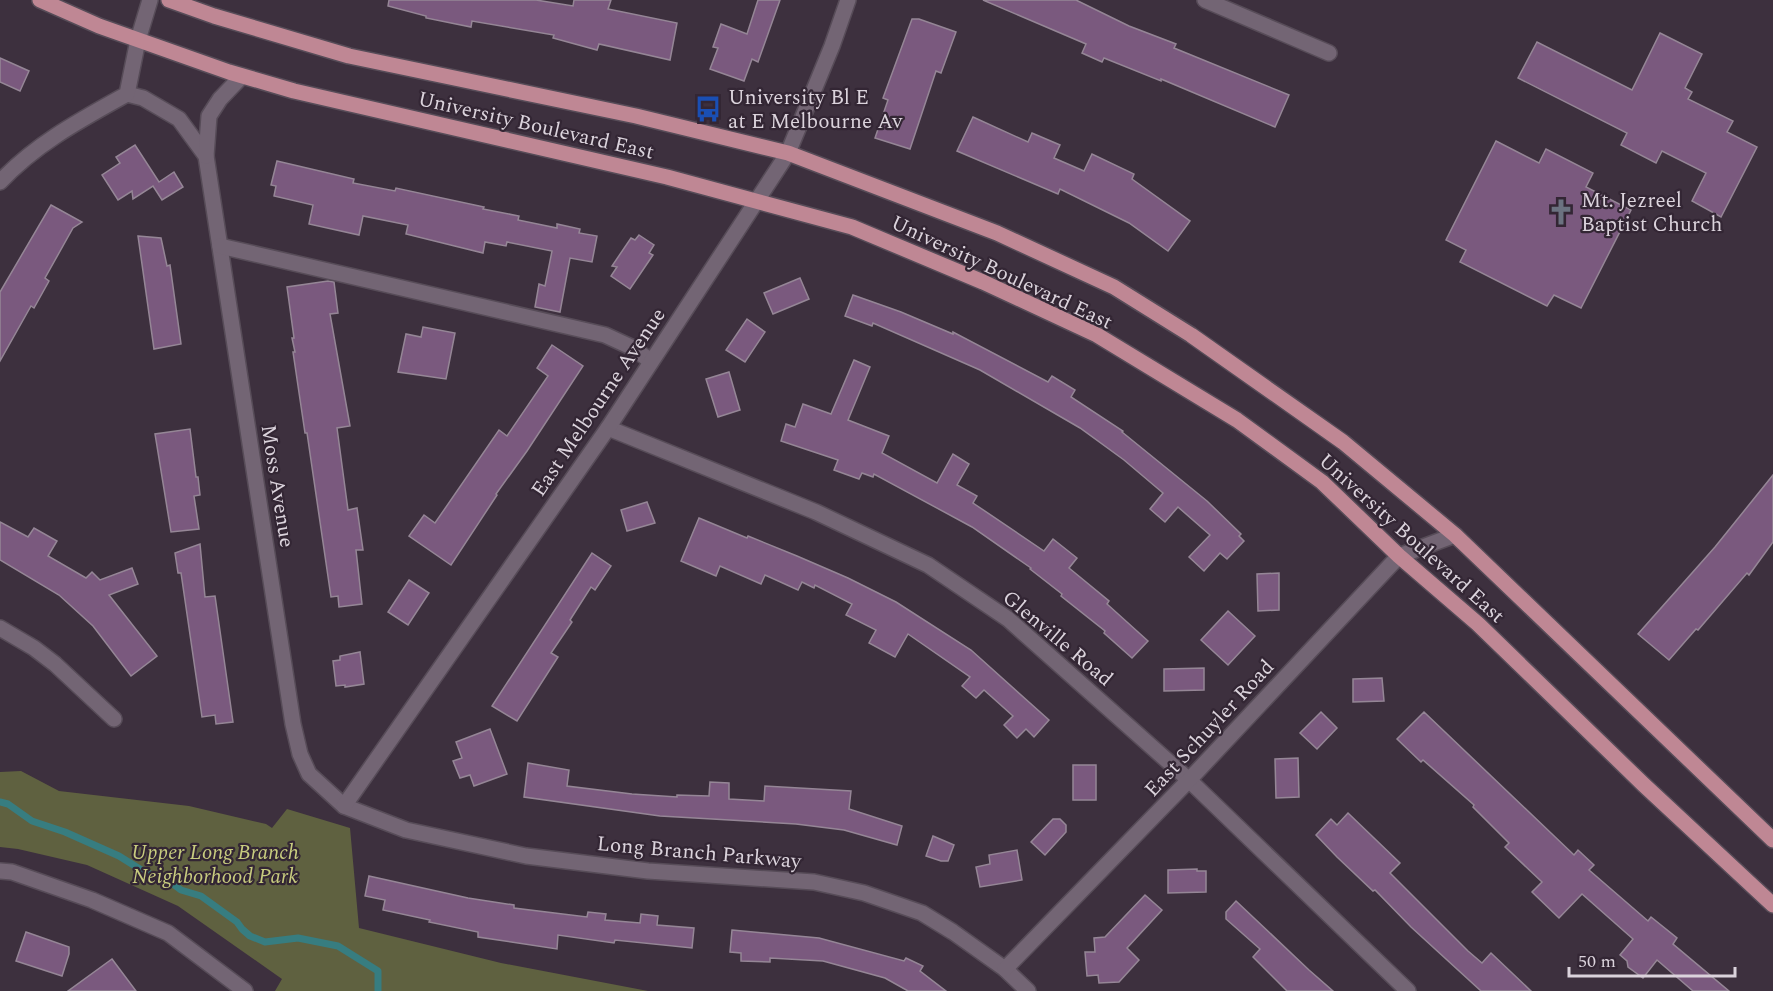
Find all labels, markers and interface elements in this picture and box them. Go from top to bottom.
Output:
place label: University Bl E at E Melbourne Av [728,82,903,138]
street label: University Boulevard East [414,83,657,169]
bus stop icon: University Bl E at E Melbourne Av [693,94,723,124]
place label: Mt. Jezreel Baptist Church [1581,185,1722,241]
church icon: Mt. Jezreel Baptist Church [1546,197,1576,227]
street label: University Boulevard East [885,207,1118,338]
street label: East Melbourne Avenue [523,301,674,504]
street label: Moss Avenue [252,422,303,550]
street label: University Boulevard East [1311,446,1512,631]
street label: Glenville Road [995,583,1120,695]
street label: East Schuyler Road [1137,653,1282,805]
street label: Long Branch Parkway [595,828,803,878]
park label: Upper Long Branch Neighborhood Park [131,837,299,893]
scale bar [1569,940,1736,978]
text: 50 m [1578,948,1616,975]

